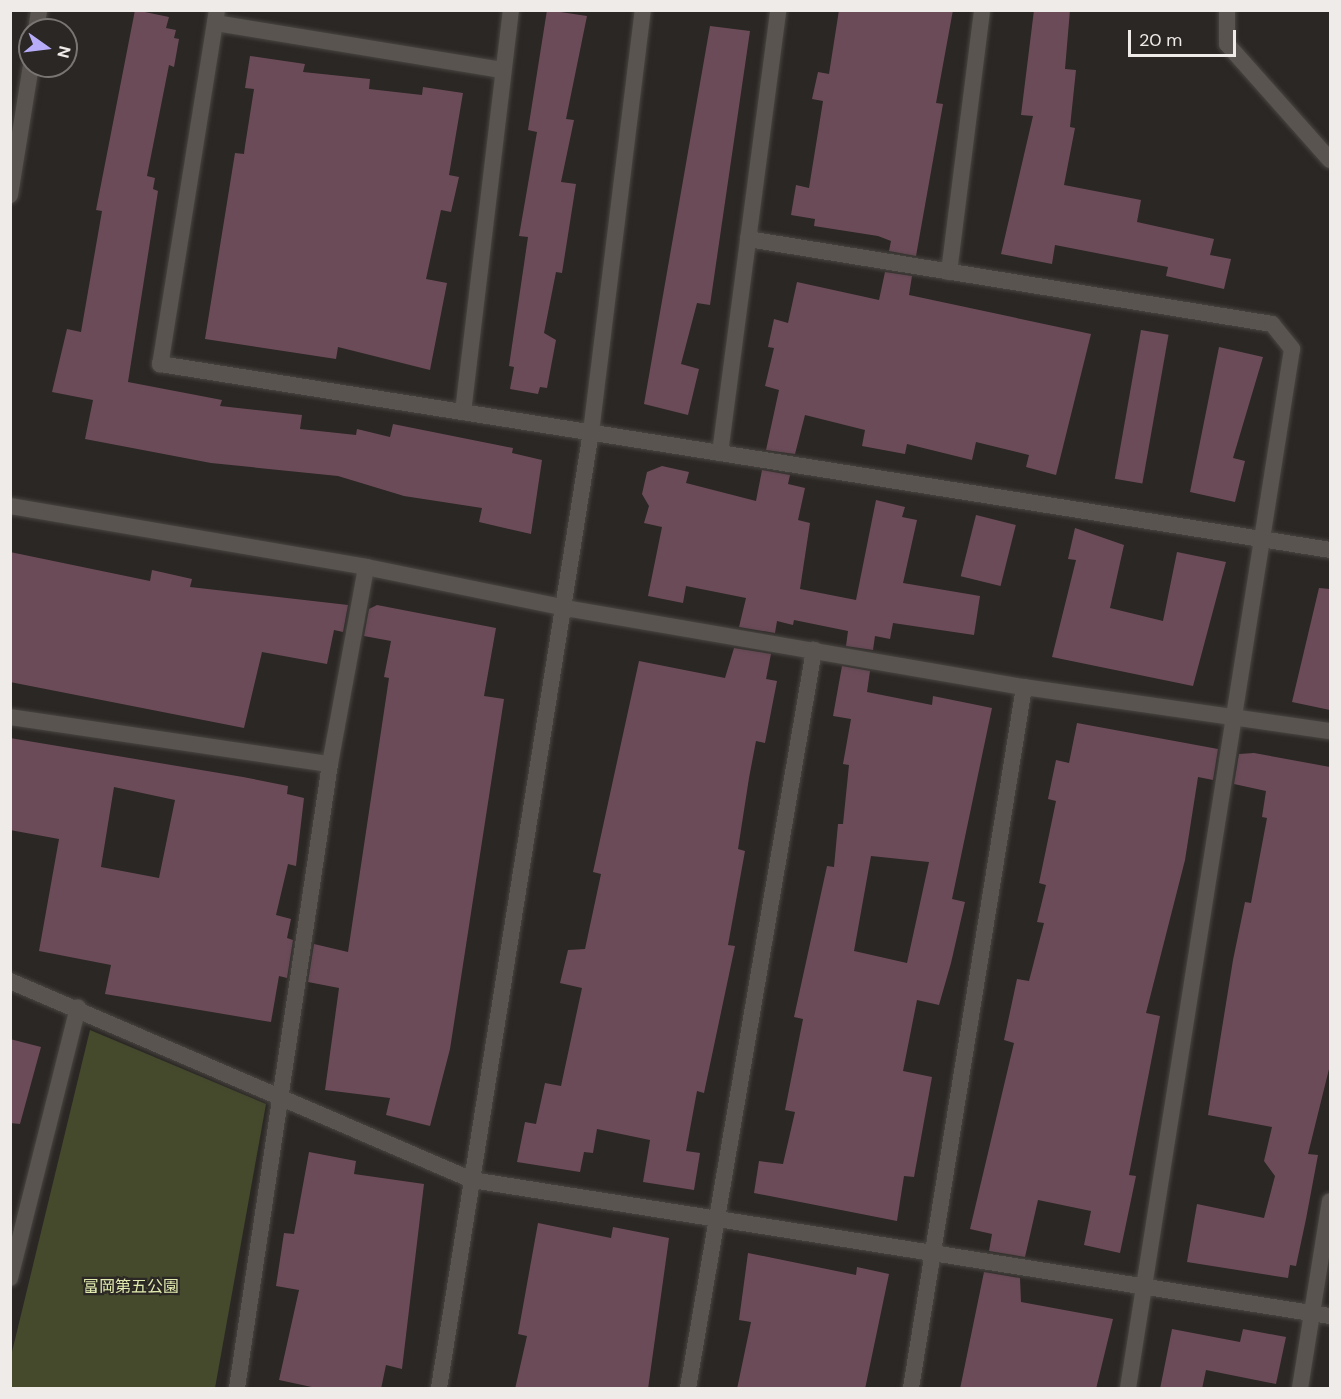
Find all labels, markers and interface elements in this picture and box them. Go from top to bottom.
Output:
north arrow [18,18,78,78]
scale bar [1131,18,1239,56]
text: 20 m [1139,28,1182,52]
text: N [52,44,76,60]
park label: 富岡第五公園 [83,1277,179,1297]

